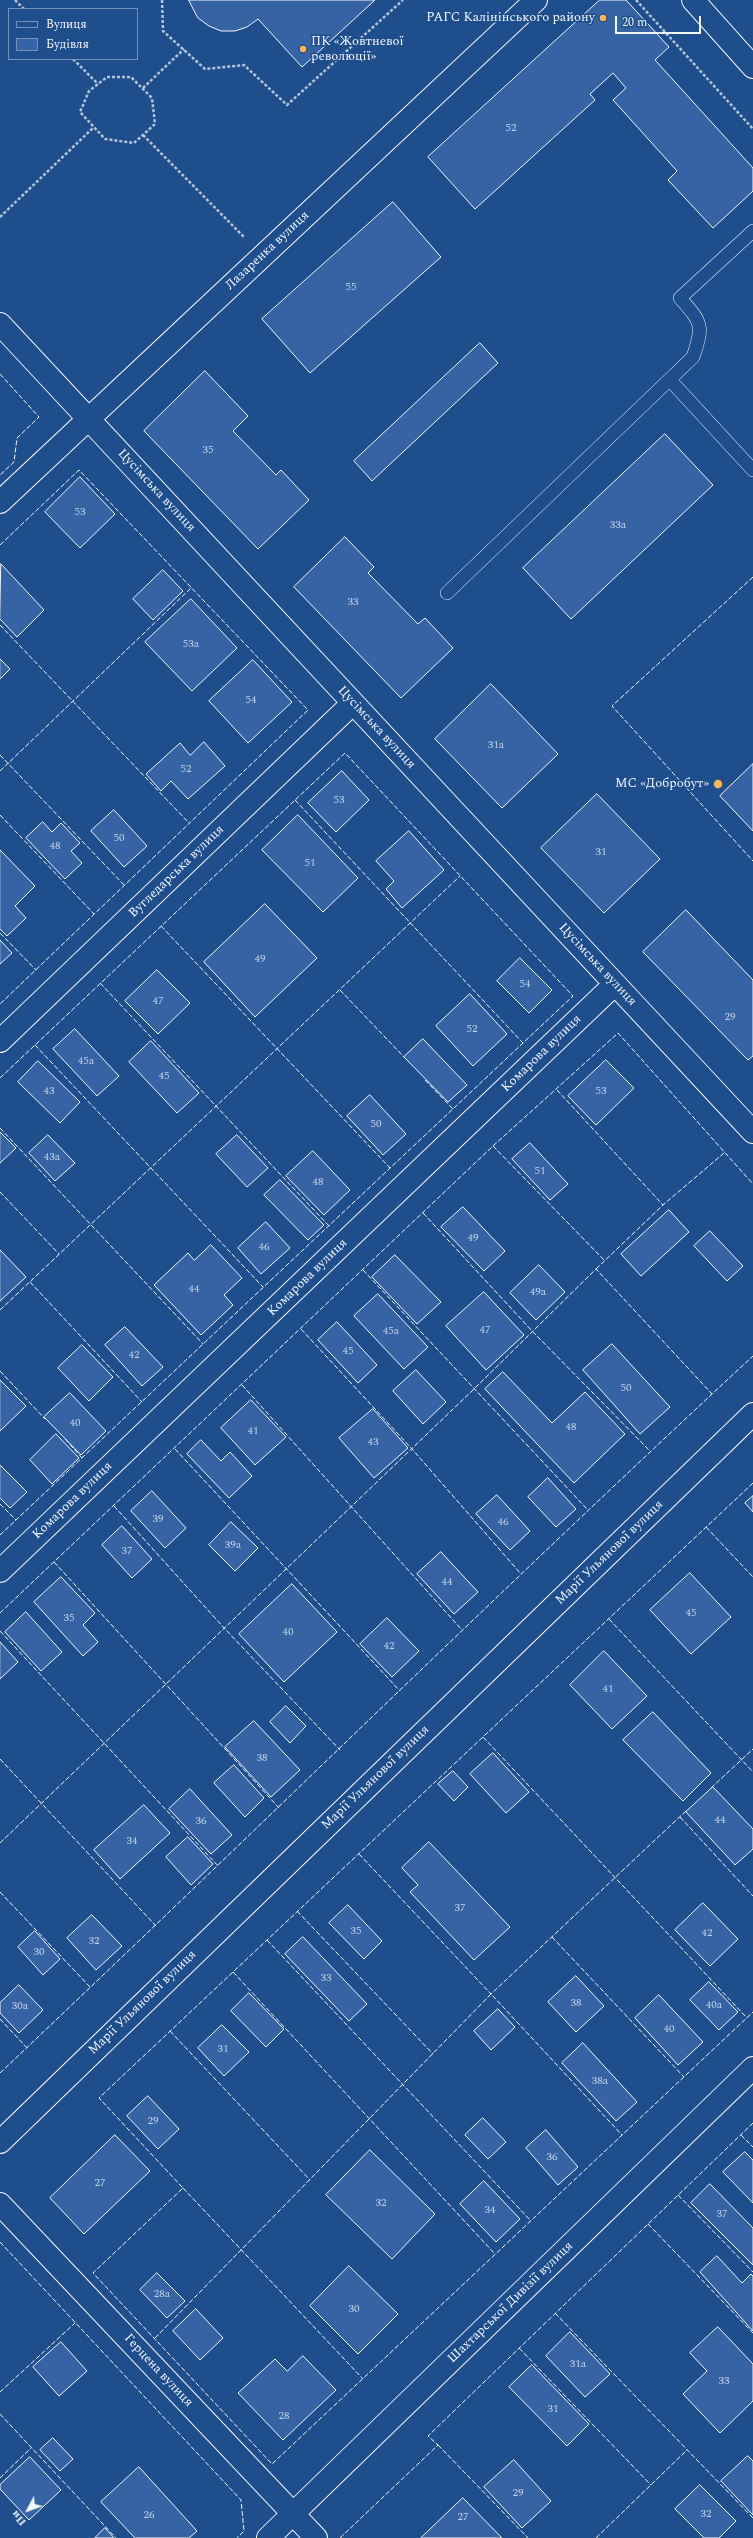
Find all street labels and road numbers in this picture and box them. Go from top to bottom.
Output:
street label: Лазаренка вулиця [223,208,313,294]
street label: Цусімська вулиця [114,446,198,536]
street label: Цусімська вулиця [334,683,418,773]
street label: Вугледарська вулиця [126,822,228,922]
street label: Цусімська вулиця [555,920,639,1010]
street label: Комарова вулиця [499,1012,585,1096]
street label: Комарова вулиця [265,1236,351,1320]
street label: Комарова вулиця [30,1459,116,1543]
street label: Марії Ульянової вулиця [553,1497,667,1609]
street label: Марії Ульянової вулиця [319,1722,433,1834]
street label: Марії Ульянової вулиця [86,1947,200,2059]
street label: Шахтарської Дивізії вулиця [445,2239,577,2367]
street label: Герцена вулиця [120,2331,196,2411]

